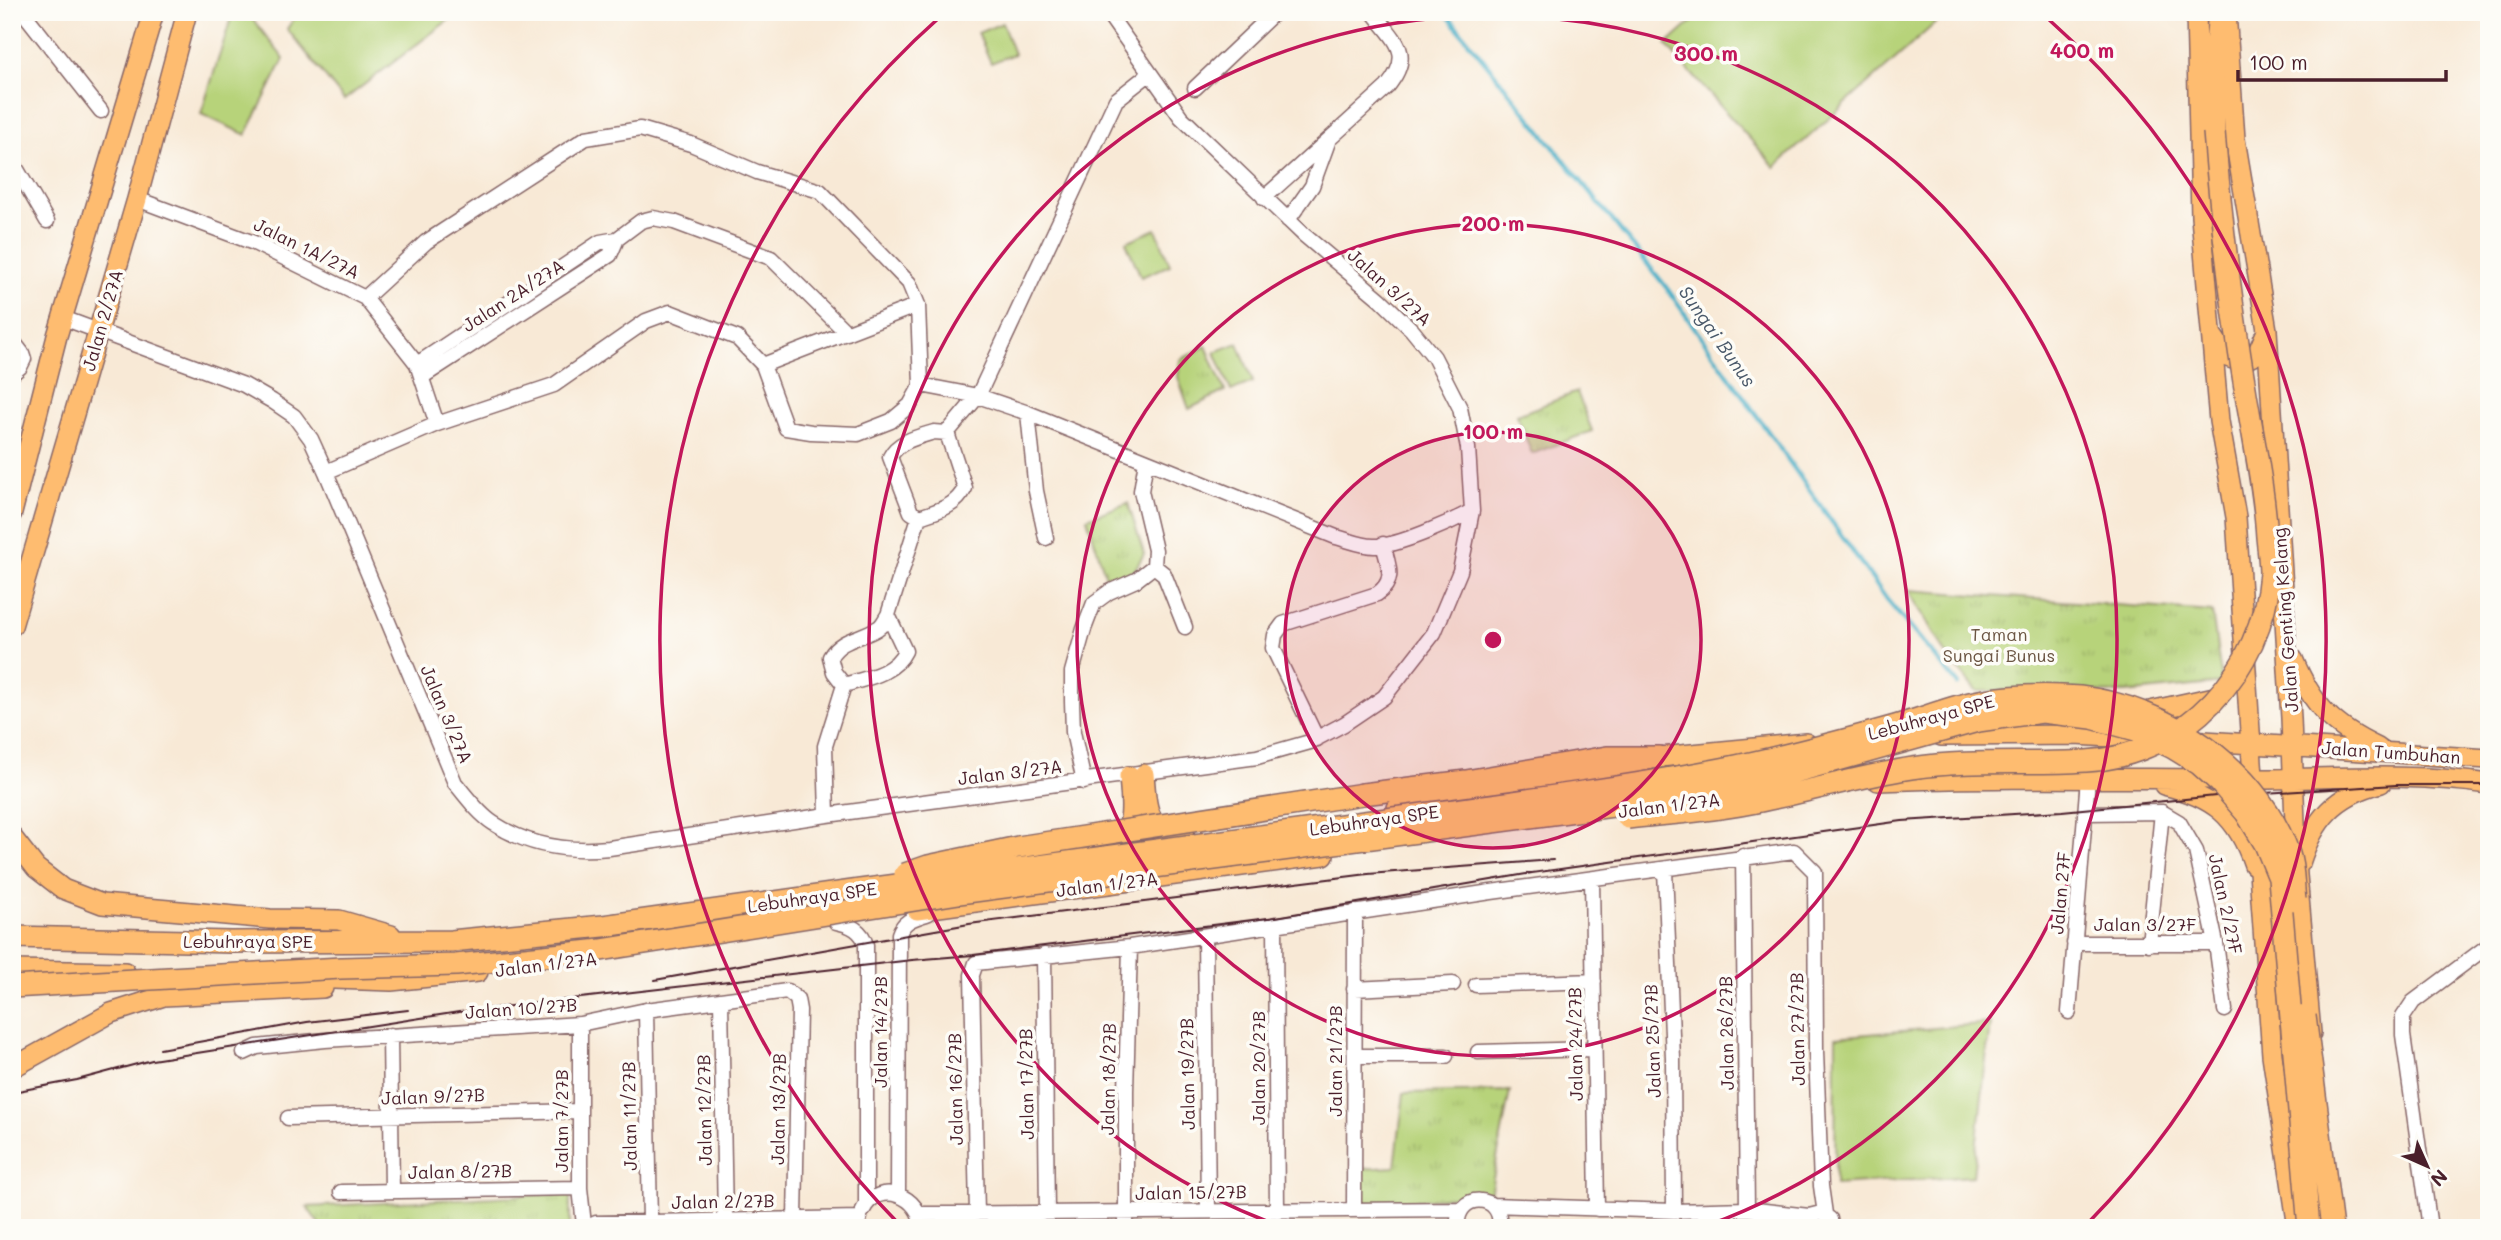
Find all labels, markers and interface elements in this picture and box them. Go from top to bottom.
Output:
text: 400 m [2050,36,2114,63]
scale bar [2238,38,2447,82]
text: 300 m [1674,39,1738,66]
text: 100 m [2249,48,2308,75]
text: 200 m [1462,209,1524,236]
street label: Jalan 1A/27A [250,212,364,284]
street label: Jalan 3/27A [1343,243,1437,331]
street label: Jalan 2A/27A [457,253,569,337]
street label: Jalan 2/27A [76,266,128,374]
water label: Sungai Bunus [1674,280,1762,392]
text: 100 m [1463,417,1523,444]
street label: Jalan Genting Kelang [2267,527,2303,713]
park label: Taman Sungai Bunus [1943,622,2055,667]
centre of rings [1481,628,1505,652]
street label: Jalan 3/27A [415,661,479,767]
street label: Lebuhraya SPE [1865,689,1997,745]
street label: Jalan Tumbuhan [2321,735,2461,769]
street label: Jalan 3/27A [956,754,1064,790]
street label: Jalan 1/27A [1617,787,1721,823]
street label: Lebuhraya SPE [1308,799,1440,841]
street label: Jalan 27F [2044,851,2076,935]
street label: Jalan 2/27F [2204,852,2248,956]
street label: Jalan 1/27A [1055,866,1159,902]
street label: Lebuhraya SPE [746,876,878,918]
street label: Jalan 3/27F [2094,912,2196,936]
street label: Lebuhraya SPE [183,929,313,953]
street label: Jalan 1/27A [494,946,598,982]
street label: Jalan 27/27B [1784,972,1810,1086]
street label: Jalan 14/27B [868,976,892,1088]
street label: Jalan 26/27B [1713,976,1739,1090]
street label: Jalan 25/27B [1638,984,1666,1098]
street label: Jalan 24/27B [1562,987,1588,1101]
street label: Jalan 10/27B [464,992,578,1024]
street label: Jalan 21/27B [1323,1005,1347,1117]
street label: Jalan 20/27B [1246,1011,1270,1125]
street label: Jalan 19/27B [1174,1018,1200,1130]
street label: Jalan 18/27B [1095,1023,1121,1135]
street label: Jalan 17/27B [1013,1028,1039,1140]
street label: Jalan 16/27B [942,1033,968,1145]
street label: Jalan 13/27B [765,1053,791,1165]
street label: Jalan 12/27B [691,1054,717,1166]
street label: Jalan 11/27B [616,1061,642,1171]
street label: Jalan 7/27B [549,1069,573,1173]
street label: Jalan 9/27B [381,1082,485,1110]
north arrow [2392,1132,2462,1202]
street label: Jalan 8/27B [408,1158,512,1184]
text: N [2425,1164,2453,1192]
street label: Jalan 15/27B [1135,1179,1247,1205]
street label: Jalan 2/27B [671,1188,775,1214]

